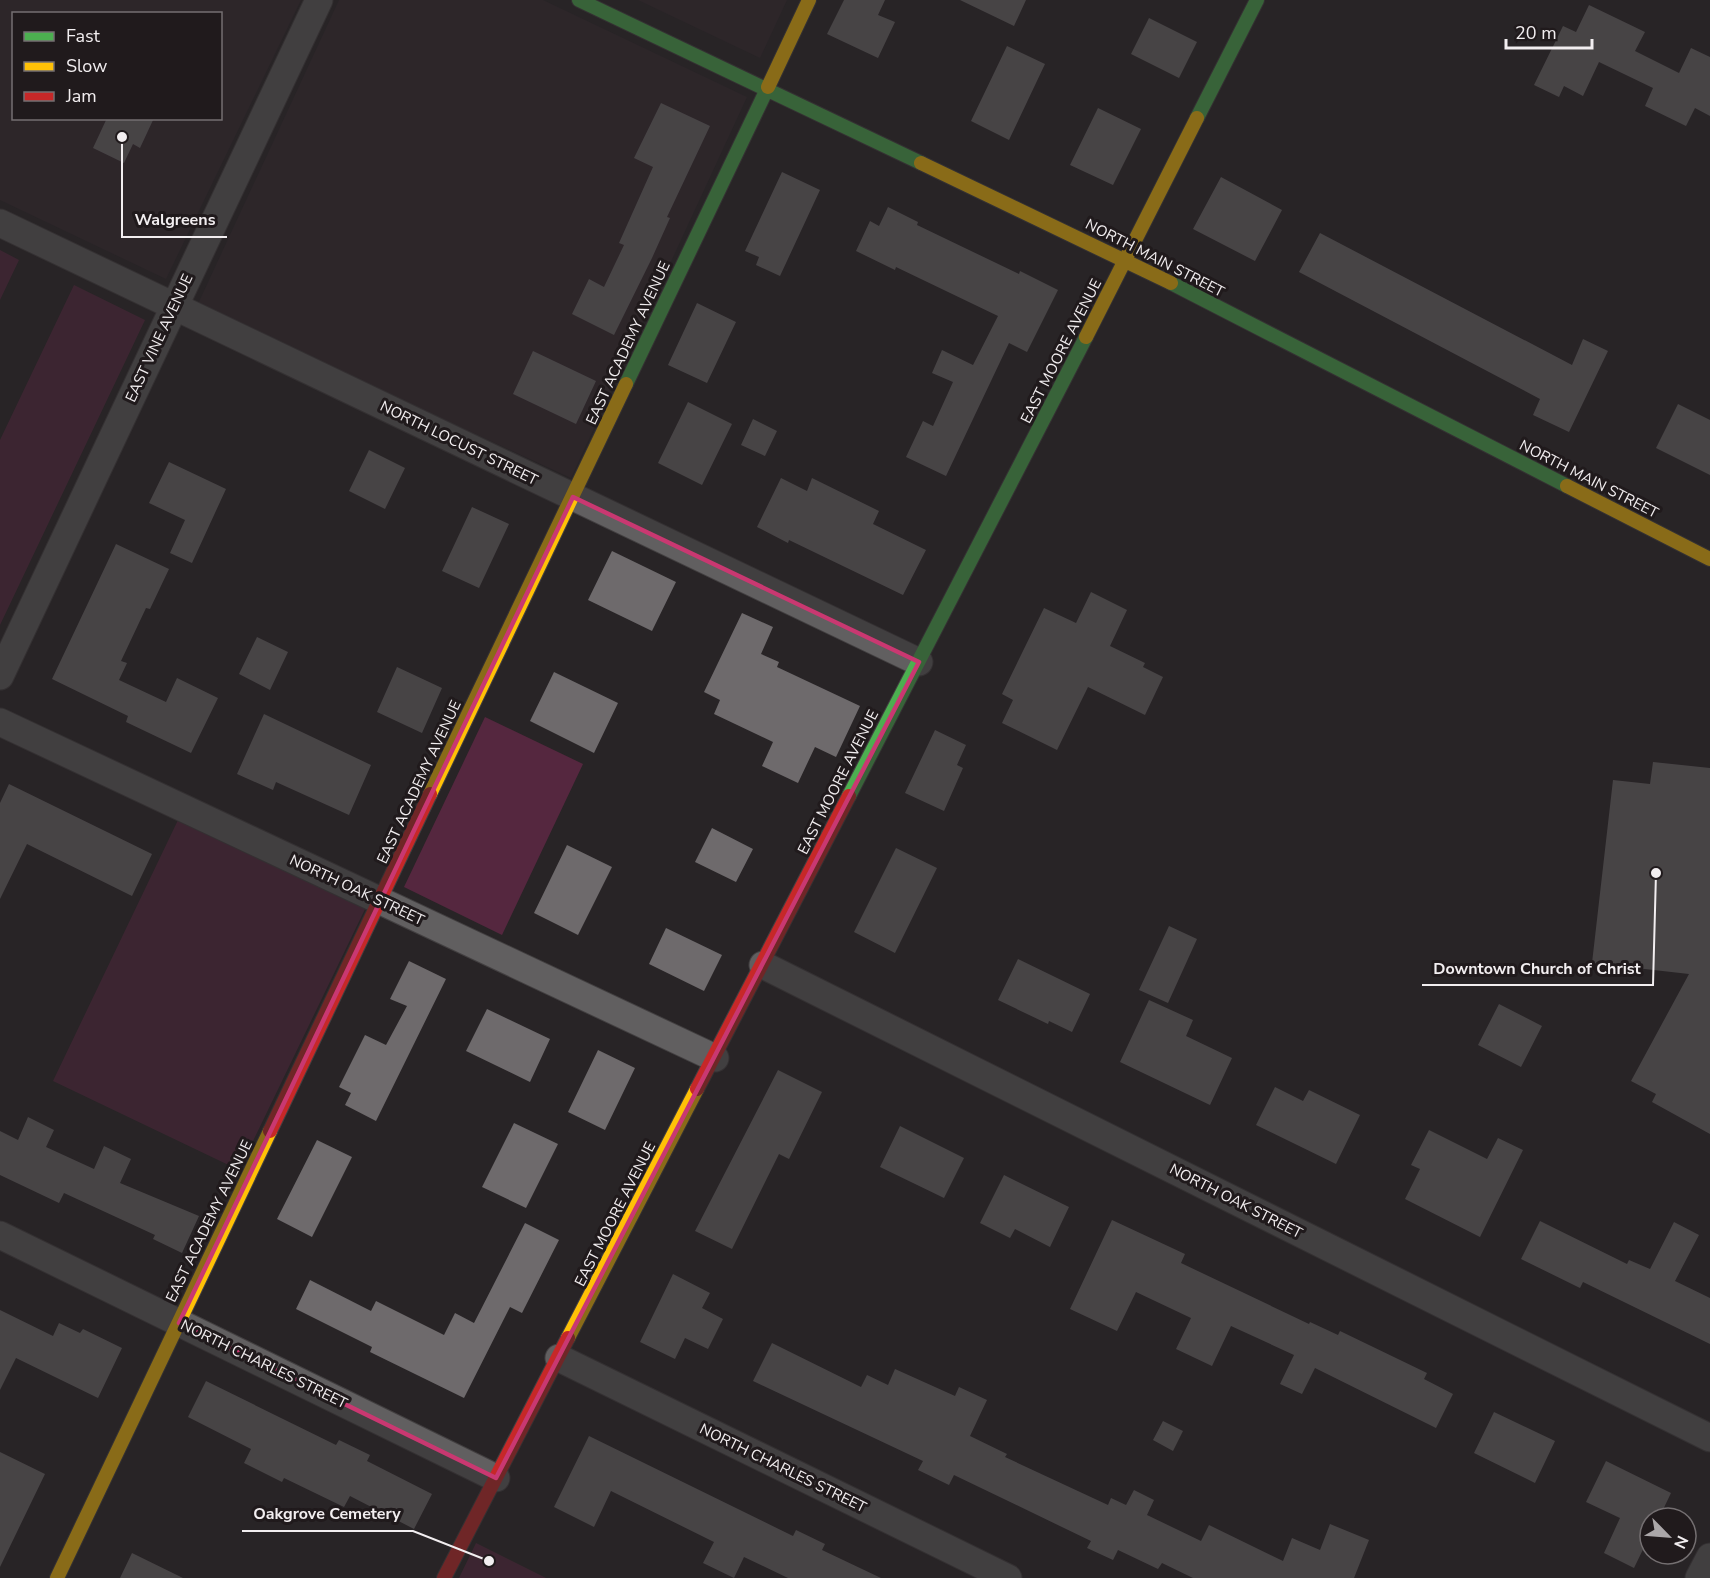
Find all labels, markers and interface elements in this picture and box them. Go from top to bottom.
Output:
legend [12,12,222,120]
scale bar [1506,12,1592,50]
text: 20 m [1515,21,1557,45]
text: Fast [66,24,101,48]
text: Slow [66,54,107,78]
text: Jam [65,84,97,108]
callout: Walgreens [122,203,227,237]
text: Walgreens [135,209,216,231]
street label: NORTH MAIN STREET [1082,214,1228,302]
street label: EAST ACADEMY AVENUE [581,258,675,428]
street label: EAST VINE AVENUE [121,271,197,405]
street label: EAST MOORE AVENUE [1016,275,1106,427]
street label: NORTH LOCUST STREET [377,396,541,490]
street label: NORTH MAIN STREET [1516,435,1662,523]
street label: EAST ACADEMY AVENUE [372,697,466,867]
street label: EAST MOORE AVENUE [793,706,883,858]
street label: NORTH OAK STREET [286,850,428,930]
callout: Downtown Church of Christ [1422,951,1653,985]
text: Downtown Church of Christ [1433,958,1642,980]
street label: EAST ACADEMY AVENUE [161,1137,257,1305]
street label: EAST MOORE AVENUE [570,1138,660,1290]
street label: NORTH OAK STREET [1166,1159,1306,1243]
street label: NORTH CHARLES STREET [177,1315,351,1413]
street label: NORTH CHARLES STREET [696,1419,870,1517]
callout: Oakgrove Cemetery [242,1497,413,1531]
text: Oakgrove Cemetery [253,1503,401,1525]
north arrow [1638,1506,1698,1566]
text: N [1668,1532,1693,1552]

